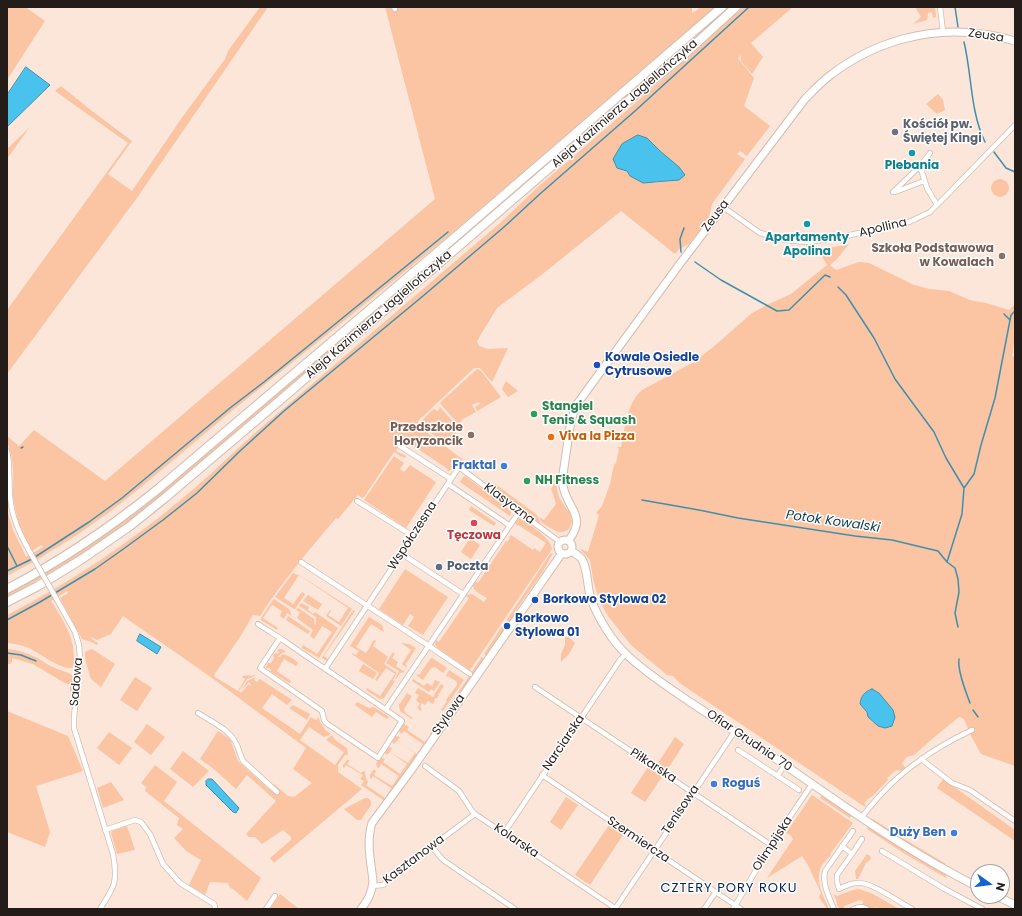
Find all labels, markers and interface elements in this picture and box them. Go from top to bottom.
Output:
street label: Zeusa [967,26,1005,46]
street label: Aleja Kazimierza Jagiellończyka [549,37,701,171]
place label: Kościół pw. Świętej Kingi [903,118,982,146]
marker: Kościół pw. Świętej Kingi [890,127,900,137]
marker: Plebania [907,148,917,158]
place label: Plebania [885,159,939,173]
street label: Zeusa [699,197,733,235]
street label: Apollina [858,216,908,240]
marker: Apartamenty Apolina [802,219,812,229]
place label: Apartamenty Apolina [765,231,849,259]
place label: Szkoła Podstawowa w Kowalach [871,242,994,270]
street label: Aleja Kazimierza Jagiellończyka [303,248,455,382]
marker: Szkoła Podstawowa w Kowalach [997,251,1007,261]
place label: Kowale Osiedle Cytrusowe [605,351,699,379]
marker: Kowale Osiedle Cytrusowe [592,360,602,370]
place label: Stangiel Tenis & Squash [542,400,636,428]
marker: Stangiel Tenis & Squash [529,409,539,419]
place label: Przedszkole Horyzoncik [390,421,463,449]
marker: Przedszkole Horyzoncik [466,430,476,440]
place label: Viva la Pizza [559,430,635,444]
marker: Viva la Pizza [546,432,556,442]
place label: Fraktal [452,459,496,473]
marker: Fraktal [499,461,509,471]
place label: NH Fitness [535,474,599,488]
marker: NH Fitness [522,476,532,486]
street label: Klasyczna [481,480,537,528]
street label: Współczesna [385,499,441,573]
water label: Potok Kowalski [785,508,881,536]
marker: Tęczowa [469,518,479,528]
place label: Tęczowa [447,529,501,543]
place label: Poczta [447,560,488,574]
marker: Poczta [434,562,444,572]
place label: Borkowo Stylowa 02 [543,593,666,607]
marker: Borkowo Stylowa 02 [530,595,540,605]
place label: Borkowo Stylowa 01 [515,612,579,640]
marker: Borkowo Stylowa 01 [502,621,512,631]
street label: Sadowa [68,657,86,707]
street label: Stylowa [430,692,468,738]
street label: Ofiar Grudnia '70 [704,707,794,775]
street label: Narciarska [540,712,588,774]
street label: Piłkarska [627,746,679,786]
place label: Roguś [722,777,760,791]
marker: Roguś [709,779,719,789]
street label: Tenisowa [659,783,703,837]
street label: Szermiercza [604,814,672,866]
street label: Olimpijska [750,814,796,874]
street label: Kolarska [491,821,541,861]
place label: Duży Ben [890,826,946,840]
marker: Duży Ben [949,828,959,838]
street label: Kasztanowa [381,832,447,888]
north arrow [970,864,1010,904]
district label: CZTERY PORY ROKU [660,881,798,897]
text: N [992,881,1009,893]

